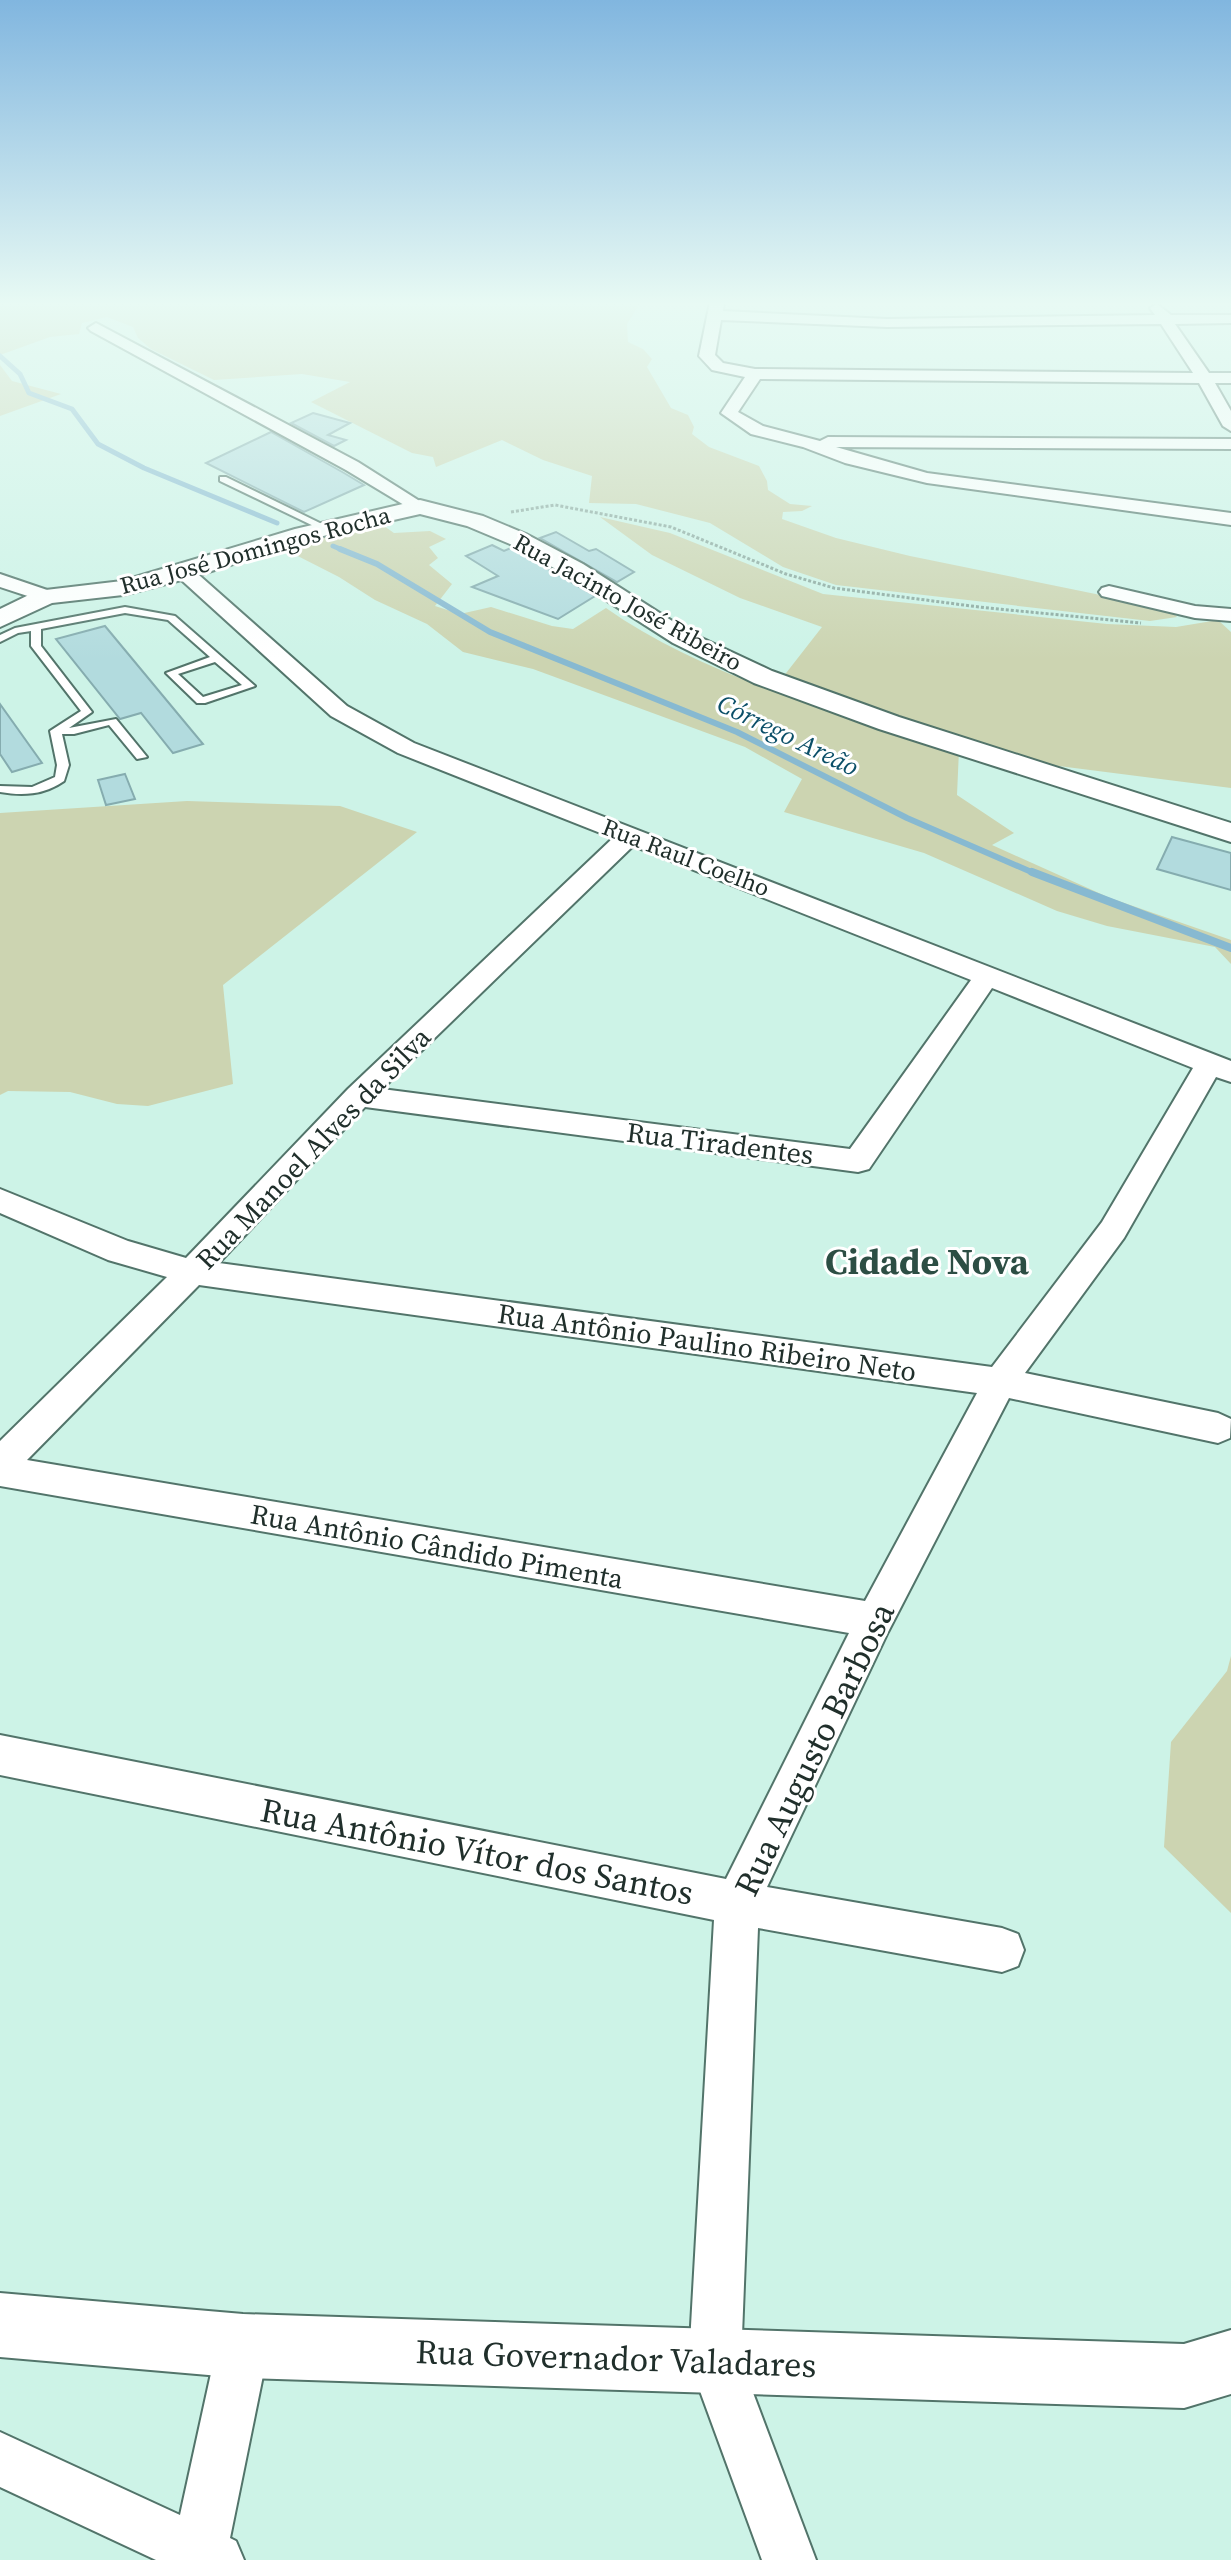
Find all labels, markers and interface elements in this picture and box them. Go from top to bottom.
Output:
street label: Rua José Domingos Rocha [116,498,395,602]
street label: Rua Jacinto José Ribeiro [508,525,748,679]
water label: Córrego Areão [711,685,865,785]
street label: Rua Raul Coelho [598,810,774,904]
street label: Rua Manoel Alves da Silva [187,1018,439,1277]
street label: Rua Tiradentes [624,1113,816,1173]
district label: Cidade Nova [825,1237,1030,1286]
street label: Rua Antônio Paulino Ribeiro Neto [495,1294,919,1390]
street label: Rua Antônio Cândido Pimenta [248,1494,627,1598]
street label: Rua Augusto Barbosa [723,1594,905,1903]
street label: Rua Antônio Vítor dos Santos [257,1786,697,1916]
street label: Rua Governador Valadares [415,2328,817,2388]

